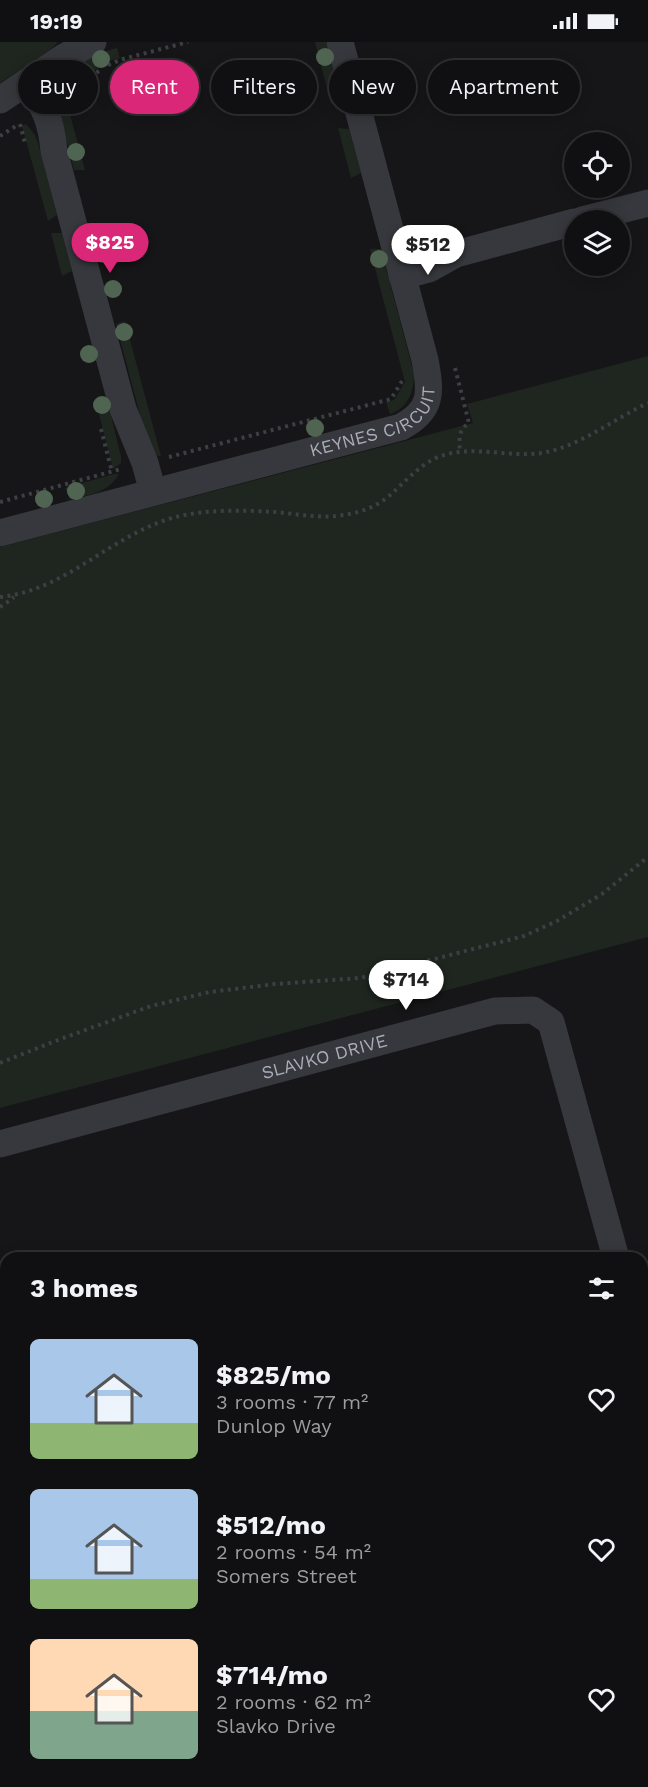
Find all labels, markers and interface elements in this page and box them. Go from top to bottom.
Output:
text: 19:19 [30,9,83,34]
chip: Buy [18,60,98,114]
chip: Rent [110,60,199,114]
chip: Filters [211,60,317,114]
chip: New [329,60,416,114]
chip: Apartment [428,60,580,114]
map controls [564,132,630,276]
button: locate [564,132,630,198]
button: layers [564,210,630,276]
pin: $825 [74,223,146,274]
pin: $512 [392,225,464,276]
text: $825 [86,230,134,254]
text: $512 [405,232,451,256]
street label: KEYNES CIRCUIT [307,385,439,461]
pin: $714 [370,960,442,1011]
text: $714 [383,967,429,991]
street label: SLAVKO DRIVE [259,1029,389,1083]
icon: filters [585,1272,618,1305]
text: 3 homes [30,1273,138,1303]
text: $825/mo [216,1360,331,1390]
icon: home [78,1363,150,1435]
icon: heart [585,1383,618,1416]
text: 3 rooms · 77 m² [216,1390,368,1414]
text: Dunlop Way [216,1414,332,1438]
text: $512/mo [216,1510,326,1540]
icon: home [78,1513,150,1585]
icon: heart [585,1533,618,1566]
text: 2 rooms · 54 m² [216,1540,371,1564]
text: Somers Street [216,1564,357,1588]
text: $714/mo [216,1660,328,1690]
icon: home [78,1663,150,1735]
icon: heart [585,1683,618,1716]
text: 2 rooms · 62 m² [216,1690,371,1714]
text: Slavko Drive [216,1714,336,1738]

